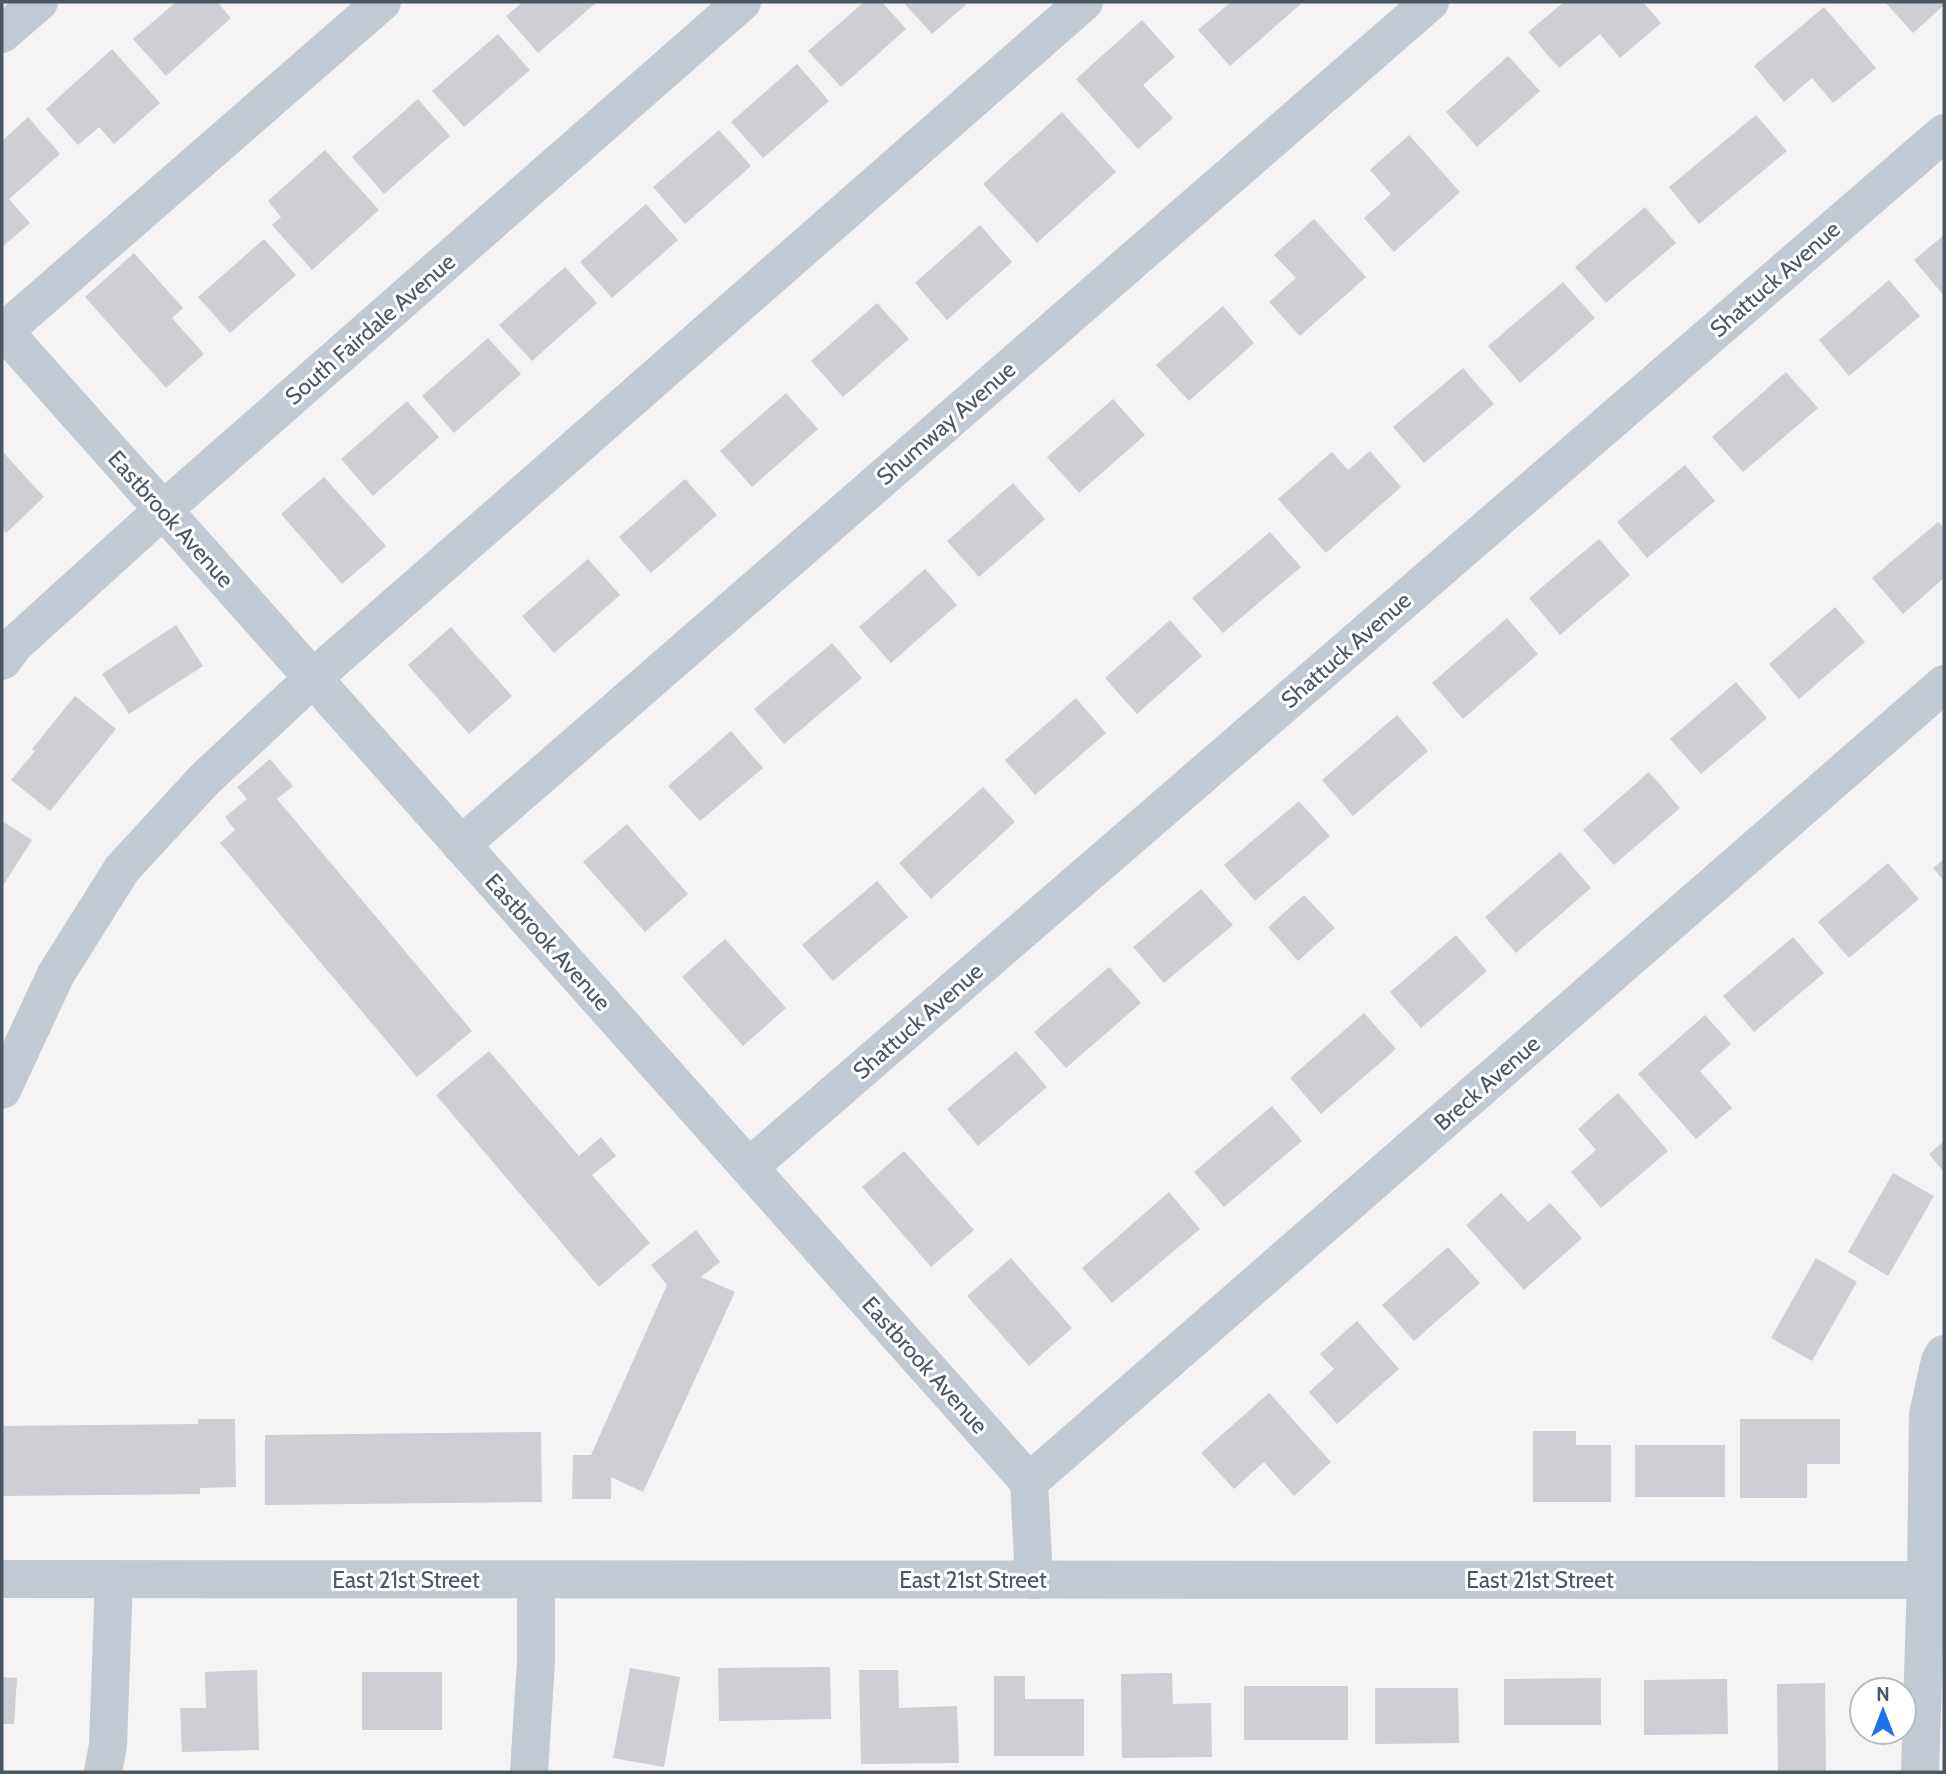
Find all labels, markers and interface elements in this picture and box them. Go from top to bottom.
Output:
street label: Shattuck Avenue [1704,215,1846,343]
street label: South Fairdale Avenue [279,247,461,410]
street label: Shumway Avenue [871,355,1021,491]
street label: Eastbrook Avenue [102,445,240,593]
street label: Shattuck Avenue [1275,586,1417,714]
street label: Eastbrook Avenue [479,868,617,1016]
street label: Shattuck Avenue [847,957,989,1085]
street label: Breck Avenue [1428,1029,1546,1137]
street label: Eastbrook Avenue [856,1291,994,1439]
street label: East 21st Street [332,1566,480,1594]
street label: East 21st Street [899,1566,1047,1594]
street label: East 21st Street [1466,1566,1614,1594]
north arrow [1848,1676,1918,1746]
text: N [1876,1683,1890,1706]

